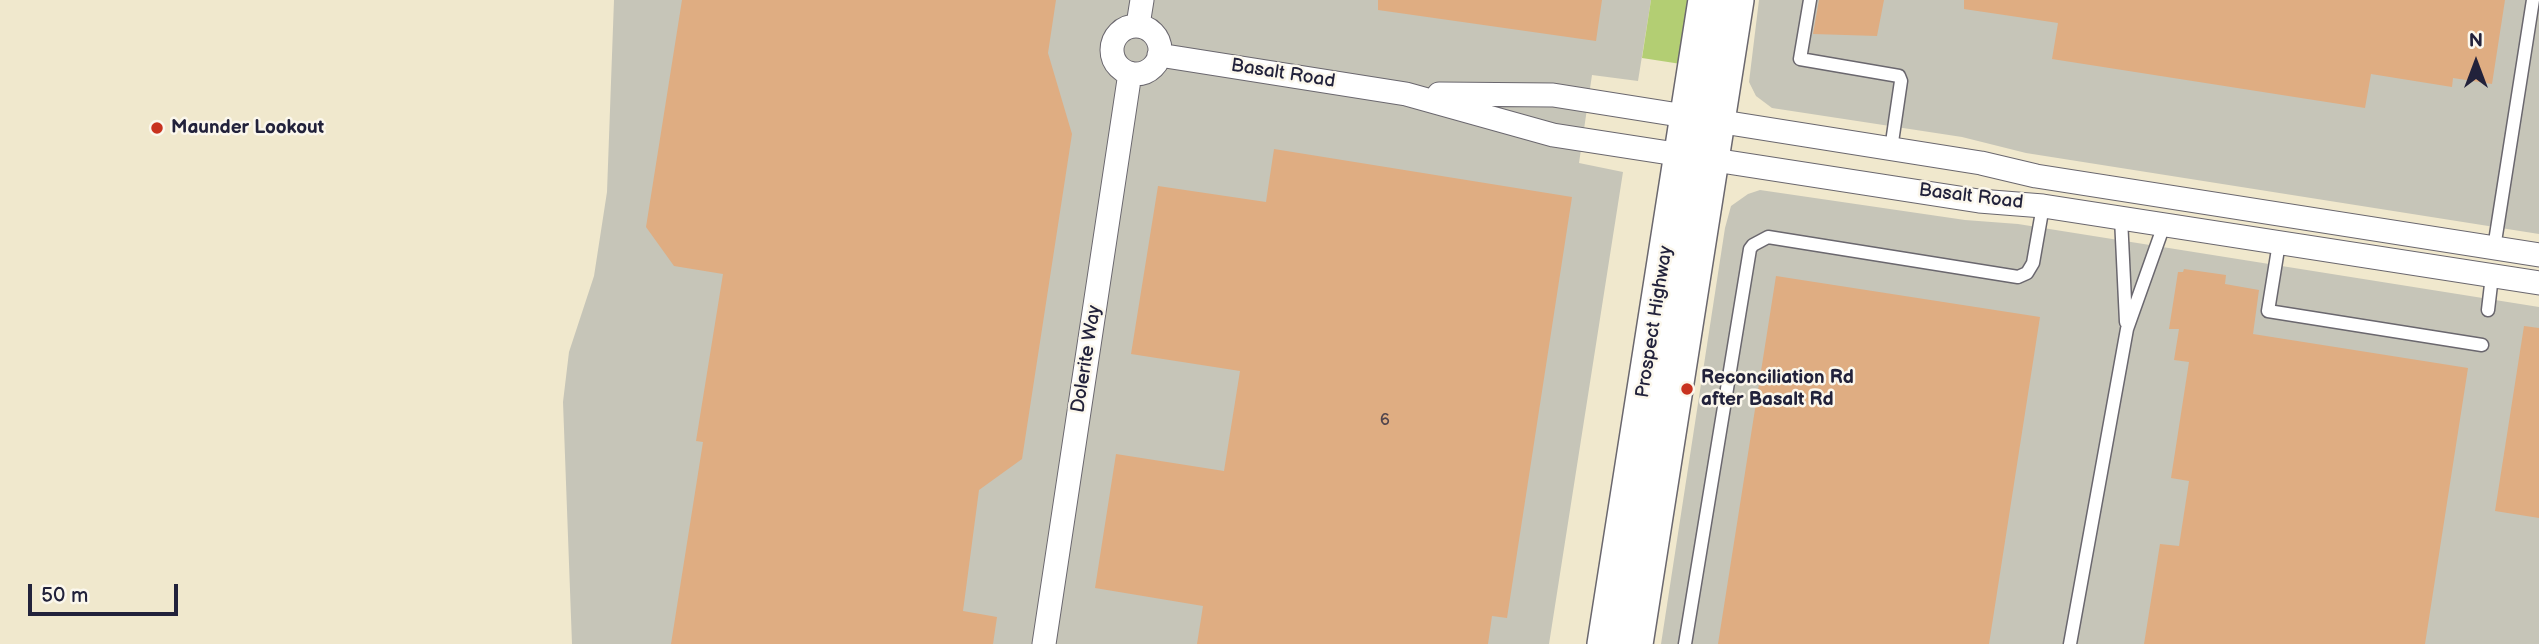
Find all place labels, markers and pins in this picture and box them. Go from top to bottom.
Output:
place label: Maunder Lookout [171,117,324,139]
marker: Maunder Lookout [149,120,165,136]
place label: Reconciliation Rd after Basalt Rd [1701,367,1854,411]
marker: Reconciliation Rd after Basalt Rd [1679,381,1695,397]

